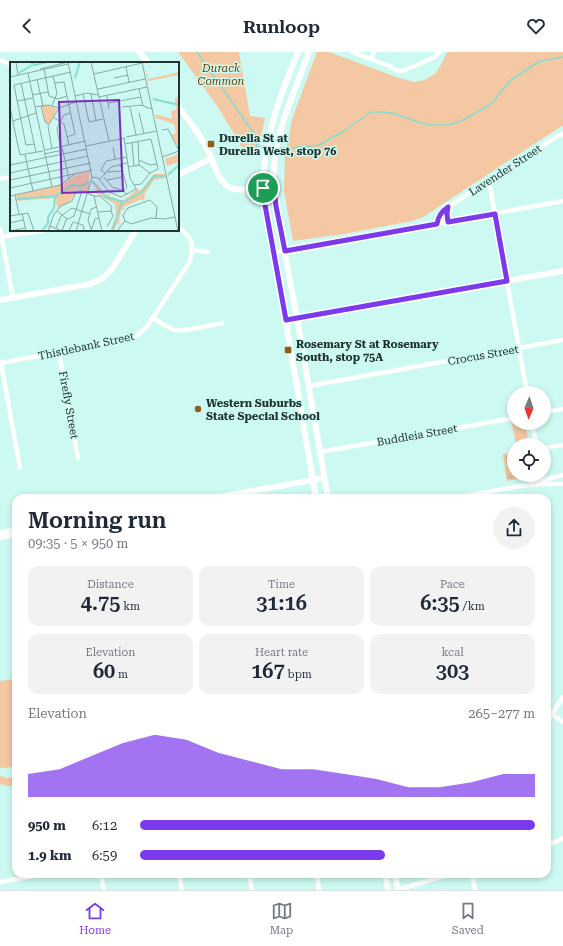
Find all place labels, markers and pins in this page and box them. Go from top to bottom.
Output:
place label: Durella St at Durella West, stop 76 [219,132,336,158]
marker: Durella St at Durella West, stop 76 [206,139,216,149]
pin [246,171,280,205]
place label: Rosemary St at Rosemary South, stop 75A [296,338,439,364]
marker: Rosemary St at Rosemary South, stop 75A [283,345,293,355]
place label: Western Suburbs State Special School [206,397,320,423]
marker: Western Suburbs State Special School [193,404,203,414]

